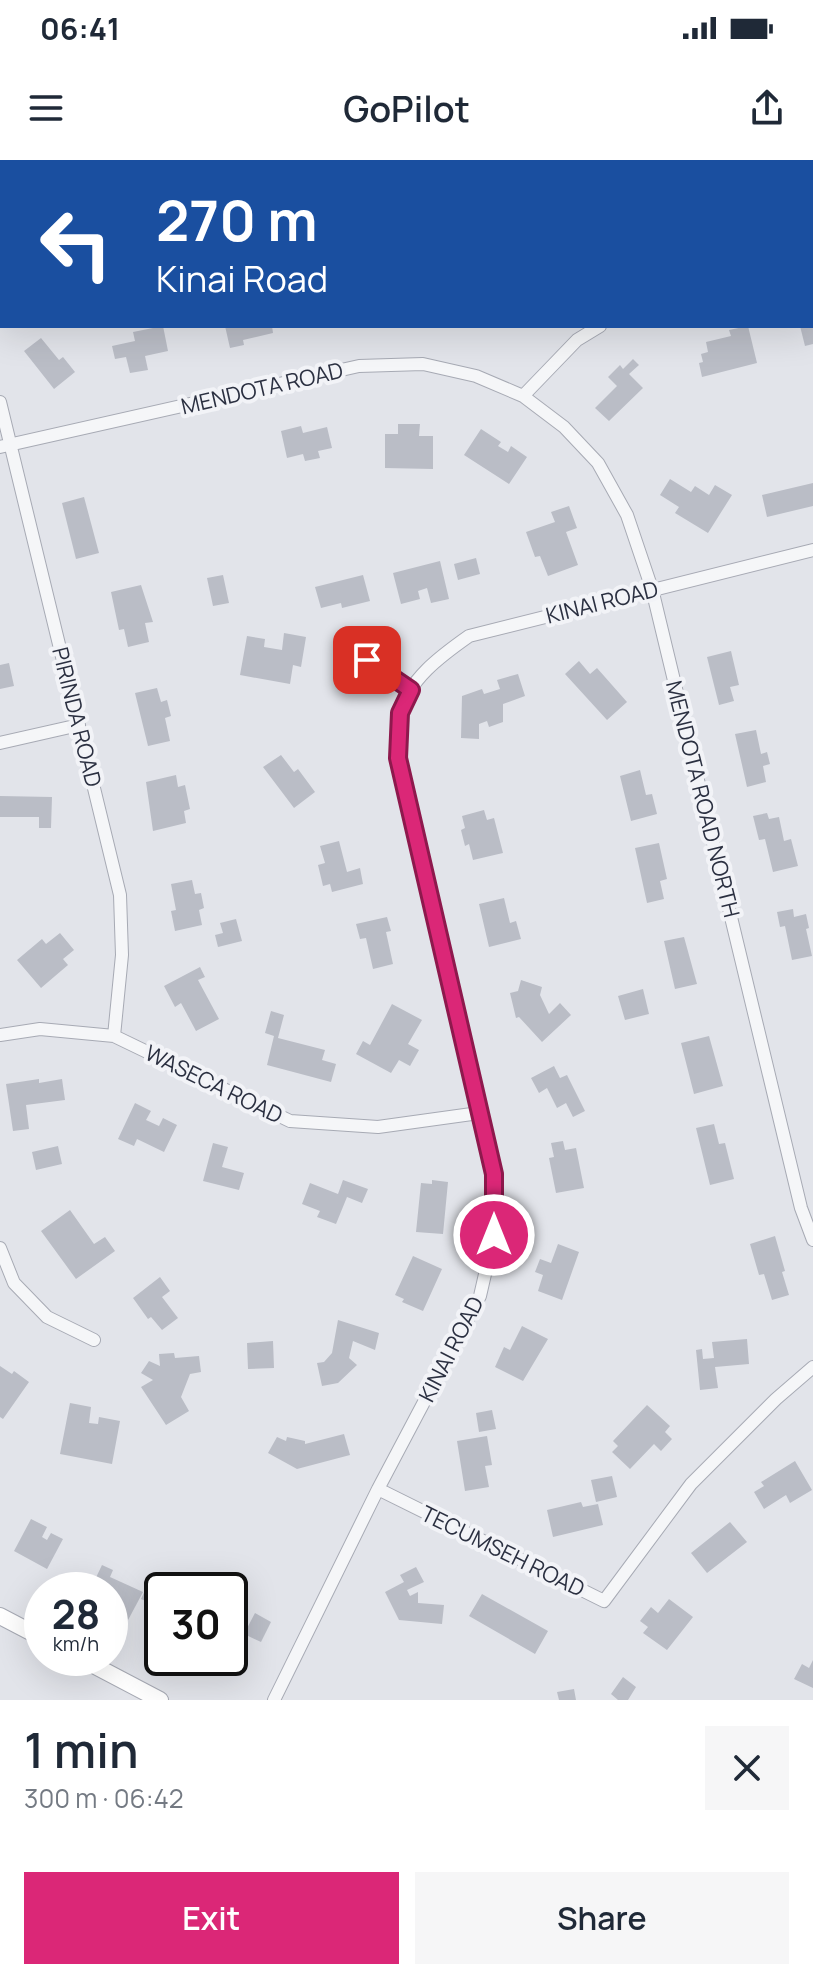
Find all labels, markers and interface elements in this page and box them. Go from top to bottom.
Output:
text: 06:41 [40,8,120,49]
text: GoPilot [343,84,470,133]
icon: menu [24,86,68,130]
icon: share [745,86,789,130]
text: 270 m [156,181,318,258]
icon: left [24,192,128,296]
text: Kinai Road [156,254,328,303]
street label: MENDOTA ROAD [178,355,346,421]
street label: KINAI ROAD [543,574,661,630]
pin [333,626,401,694]
icon: arrive [345,638,389,682]
street label: PIRINDA ROAD [45,644,109,790]
street label: MENDOTA ROAD NORTH [659,678,747,920]
street label: WASECA ROAD [140,1038,288,1130]
position arrow [452,1193,536,1277]
street label: KINAI ROAD [412,1291,490,1407]
street label: TECUMSEH ROAD [416,1498,590,1604]
speed limit sign: 30 [144,1572,248,1676]
text: 28 [52,1586,100,1641]
text: km/h [53,1630,99,1657]
text: 1 min [24,1717,138,1782]
button: close [705,1726,789,1810]
text: 300 m · 06:42 [24,1780,184,1816]
button: Exit [24,1872,399,1964]
button: Share [415,1872,789,1964]

